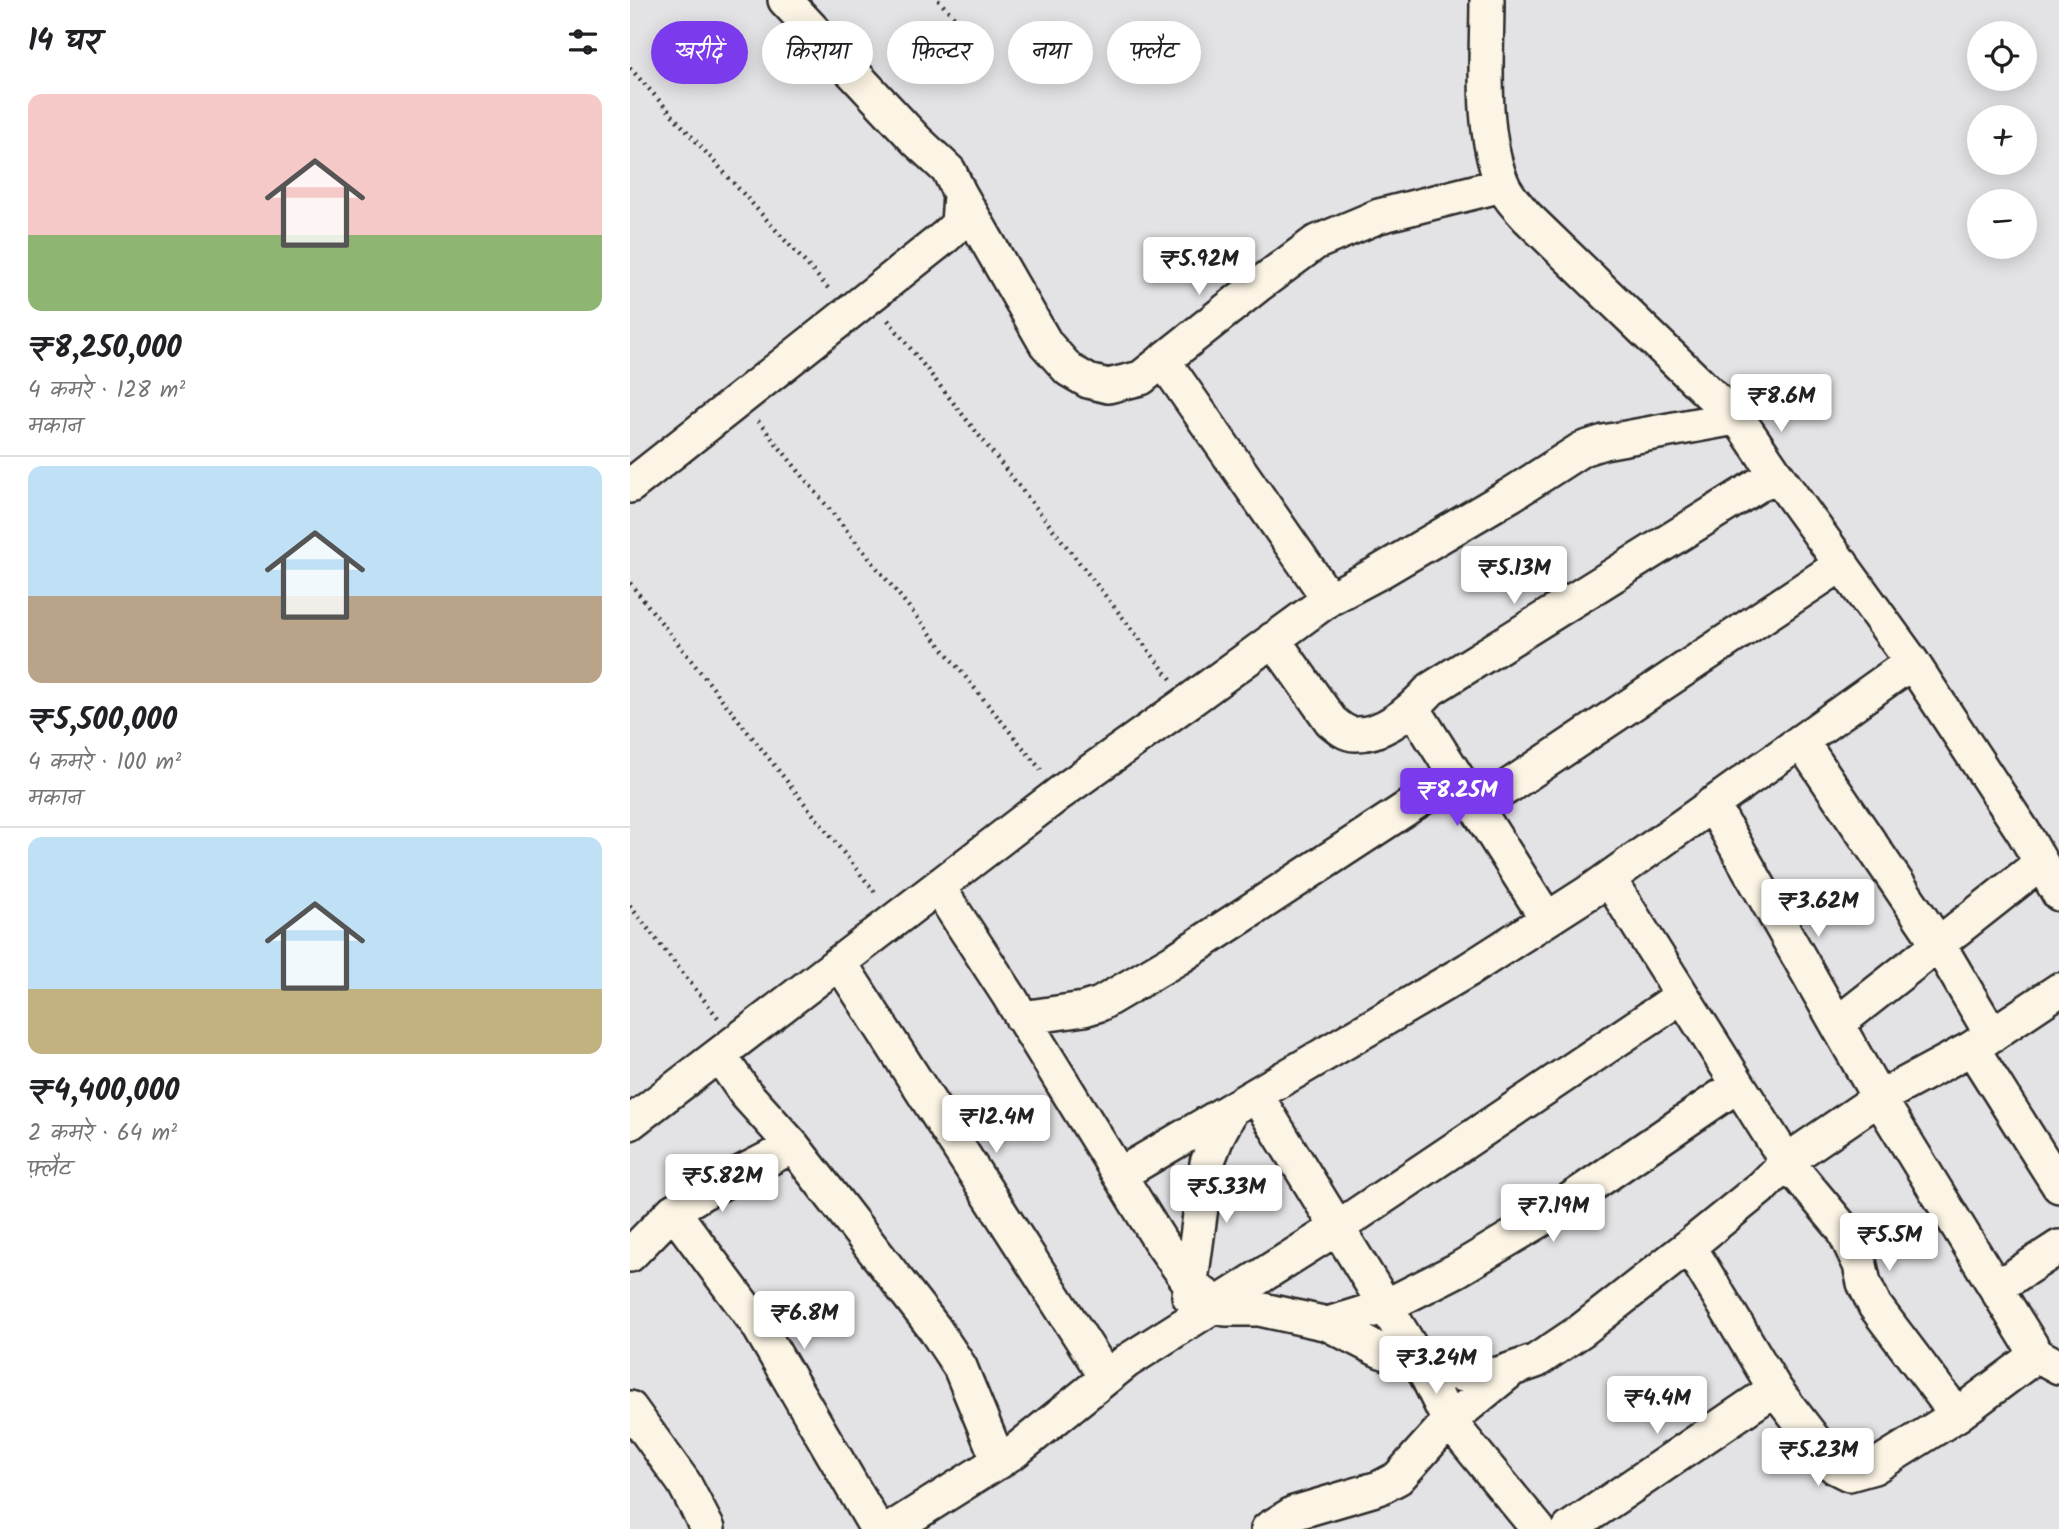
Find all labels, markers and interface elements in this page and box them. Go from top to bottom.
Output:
text: 14 घर [28,18,100,66]
chip: खरीदें [651,21,748,84]
chip: किराया [762,21,873,84]
chip: फ़िल्टर [887,21,994,84]
chip: नया [1008,21,1093,84]
chip: फ़्लैट [1107,21,1201,84]
map controls [1967,21,2037,259]
button: locate [1967,21,2037,91]
icon: filters [564,23,602,61]
button: + [1967,105,2037,175]
icon: home [252,140,378,266]
button: − [1967,189,2037,259]
pin: ₹5.92M [1142,238,1256,297]
text: ₹5.92M [1159,242,1239,278]
text: ₹8,250,000 [28,325,182,373]
text: 4 कमरे · 128 m² [28,373,185,409]
pin: ₹8.6M [1732,374,1830,434]
text: ₹8.6M [1747,379,1815,415]
text: मकान [28,409,82,445]
icon: home [252,512,378,638]
pin: ₹5.13M [1457,546,1571,606]
text: ₹5.13M [1477,551,1551,587]
text: ₹5,500,000 [28,697,177,745]
text: 4 कमरे · 100 m² [28,745,181,781]
pin: ₹8.25M [1400,768,1514,828]
text: ₹8.25M [1416,773,1498,809]
text: मकान [28,781,82,817]
pin: ₹3.62M [1761,880,1875,939]
icon: home [252,883,378,1009]
text: ₹3.62M [1777,884,1859,920]
text: ₹4,400,000 [28,1068,179,1116]
pin: ₹12.4M [939,1096,1053,1155]
text: ₹12.4M [958,1100,1034,1136]
text: 2 कमरे · 64 m² [28,1116,177,1152]
text: फ़्लैट [28,1152,72,1188]
pin: ₹5.82M [665,1154,779,1214]
text: ₹5.82M [681,1159,763,1195]
pin: ₹5.33M [1169,1166,1283,1225]
text: ₹5.33M [1186,1170,1266,1206]
pin: ₹7.19M [1496,1184,1610,1244]
text: ₹7.19M [1517,1189,1589,1225]
pin: ₹5.5M [1840,1214,1938,1273]
text: ₹5.5M [1856,1218,1922,1254]
pin: ₹6.8M [755,1292,853,1351]
text: ₹6.8M [770,1296,838,1332]
pin: ₹3.24M [1379,1336,1493,1396]
text: ₹3.24M [1395,1341,1477,1377]
pin: ₹4.4M [1608,1376,1706,1436]
text: ₹4.4M [1623,1381,1691,1417]
pin: ₹5.23M [1761,1428,1875,1488]
text: ₹5.23M [1778,1433,1858,1469]

